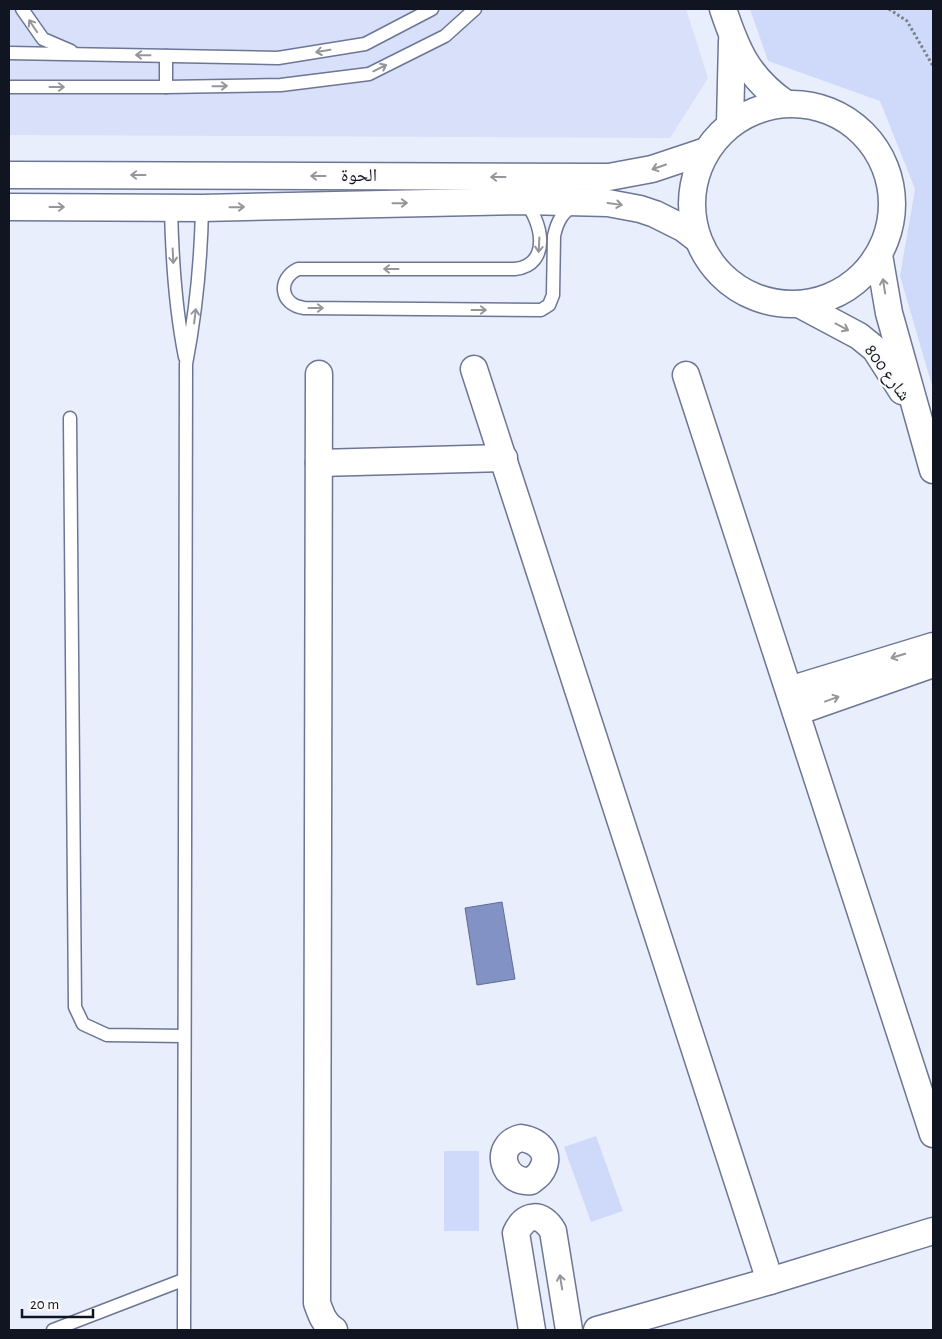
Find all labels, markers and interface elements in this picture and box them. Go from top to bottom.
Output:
one-way arrow [28,19,38,33]
one-way arrow [315,46,331,56]
one-way arrow [136,50,152,60]
one-way arrow [373,63,388,73]
one-way arrow [212,81,228,91]
one-way arrow [49,82,65,92]
one-way arrow [652,162,668,172]
street label: الحوة [341,167,377,185]
one-way arrow [130,170,146,180]
one-way arrow [310,171,326,181]
one-way arrow [490,172,506,182]
one-way arrow [392,198,408,208]
one-way arrow [606,199,622,209]
one-way arrow [49,202,65,212]
one-way arrow [229,202,245,212]
one-way arrow [534,237,543,253]
one-way arrow [168,248,177,264]
one-way arrow [383,264,400,274]
one-way arrow [879,279,889,295]
one-way arrow [308,303,324,313]
one-way arrow [470,305,486,315]
one-way arrow [190,308,200,324]
one-way arrow [834,323,849,332]
street label: شارع 800 [860,342,913,405]
one-way arrow [890,652,906,662]
one-way arrow [824,694,840,703]
one-way arrow [556,1275,566,1291]
scale bar [22,1286,94,1318]
text: 20 m [30,1297,59,1312]

